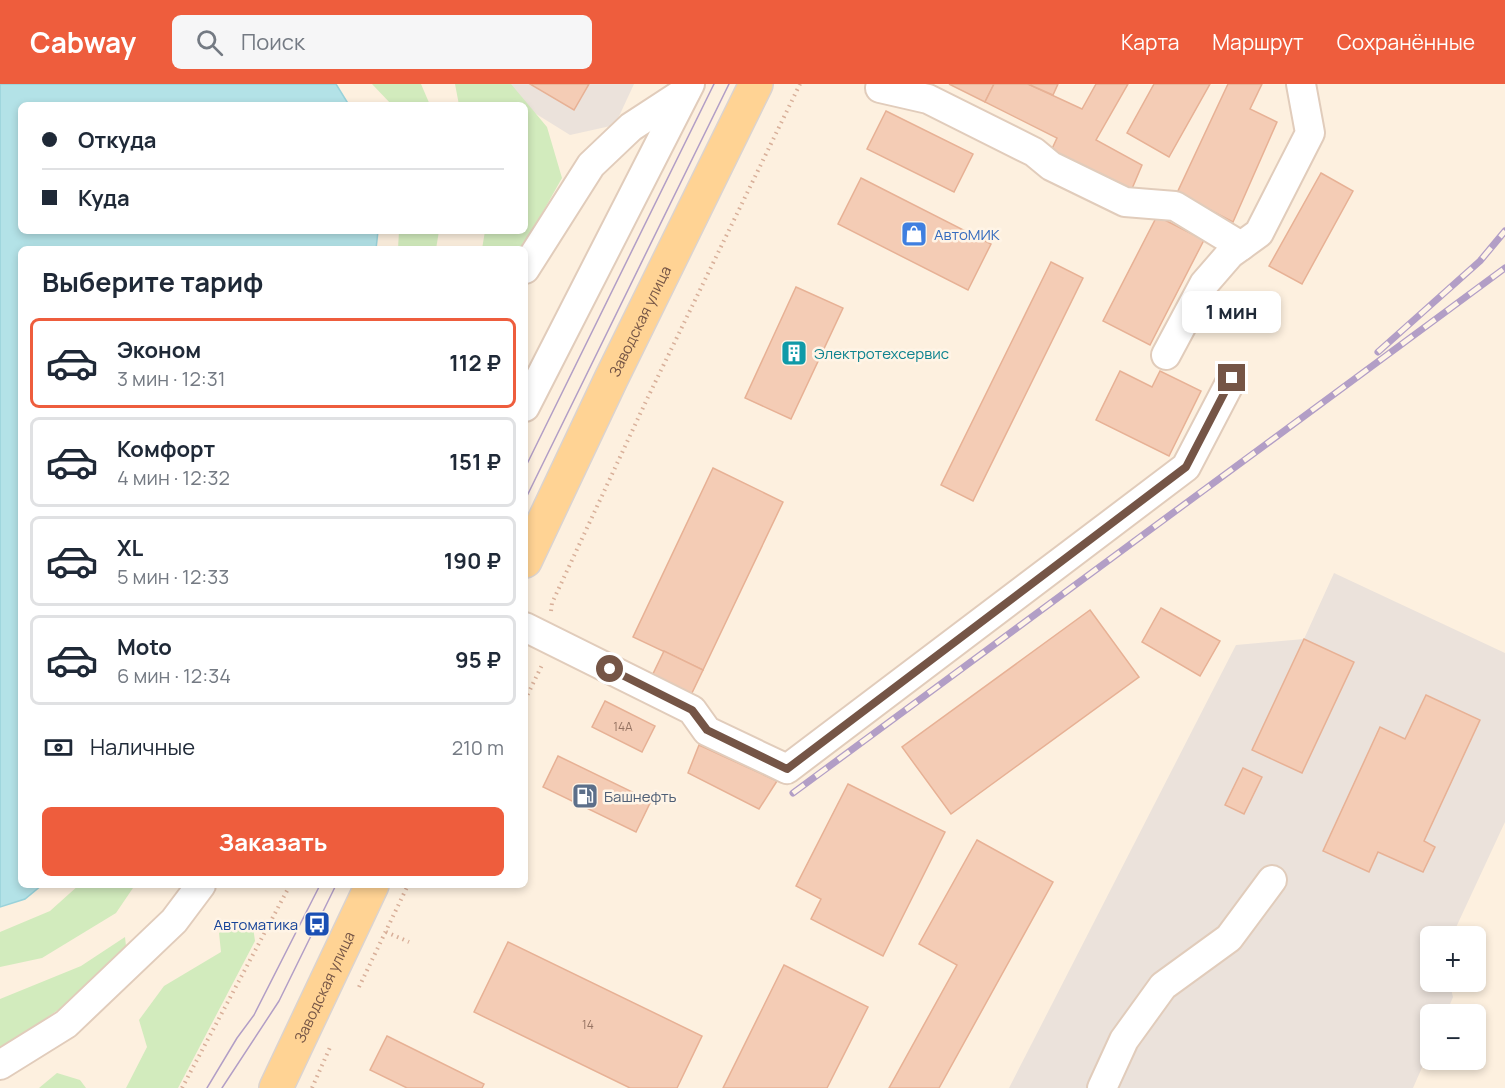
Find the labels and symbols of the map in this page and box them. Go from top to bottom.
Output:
shop icon: АвтоМИК [899,219,929,249]
place label: АвтоМИК [934,224,1000,245]
street label: Заводская улица [603,262,676,380]
callout: 1 мин [1182,291,1282,333]
building icon: Электротехсервис [779,338,809,368]
place label: Электротехсервис [814,343,949,364]
route end [1218,364,1245,391]
route start [596,655,623,682]
house number: 14А [613,718,633,735]
fuel station icon: Башнефть [570,781,600,811]
place label: Башнефть [604,786,677,807]
bus stop icon: Автоматика [302,909,332,939]
place label: Автоматика [214,914,298,935]
street label: Заводская улица [289,928,359,1046]
house number: 14 [582,1016,594,1033]

